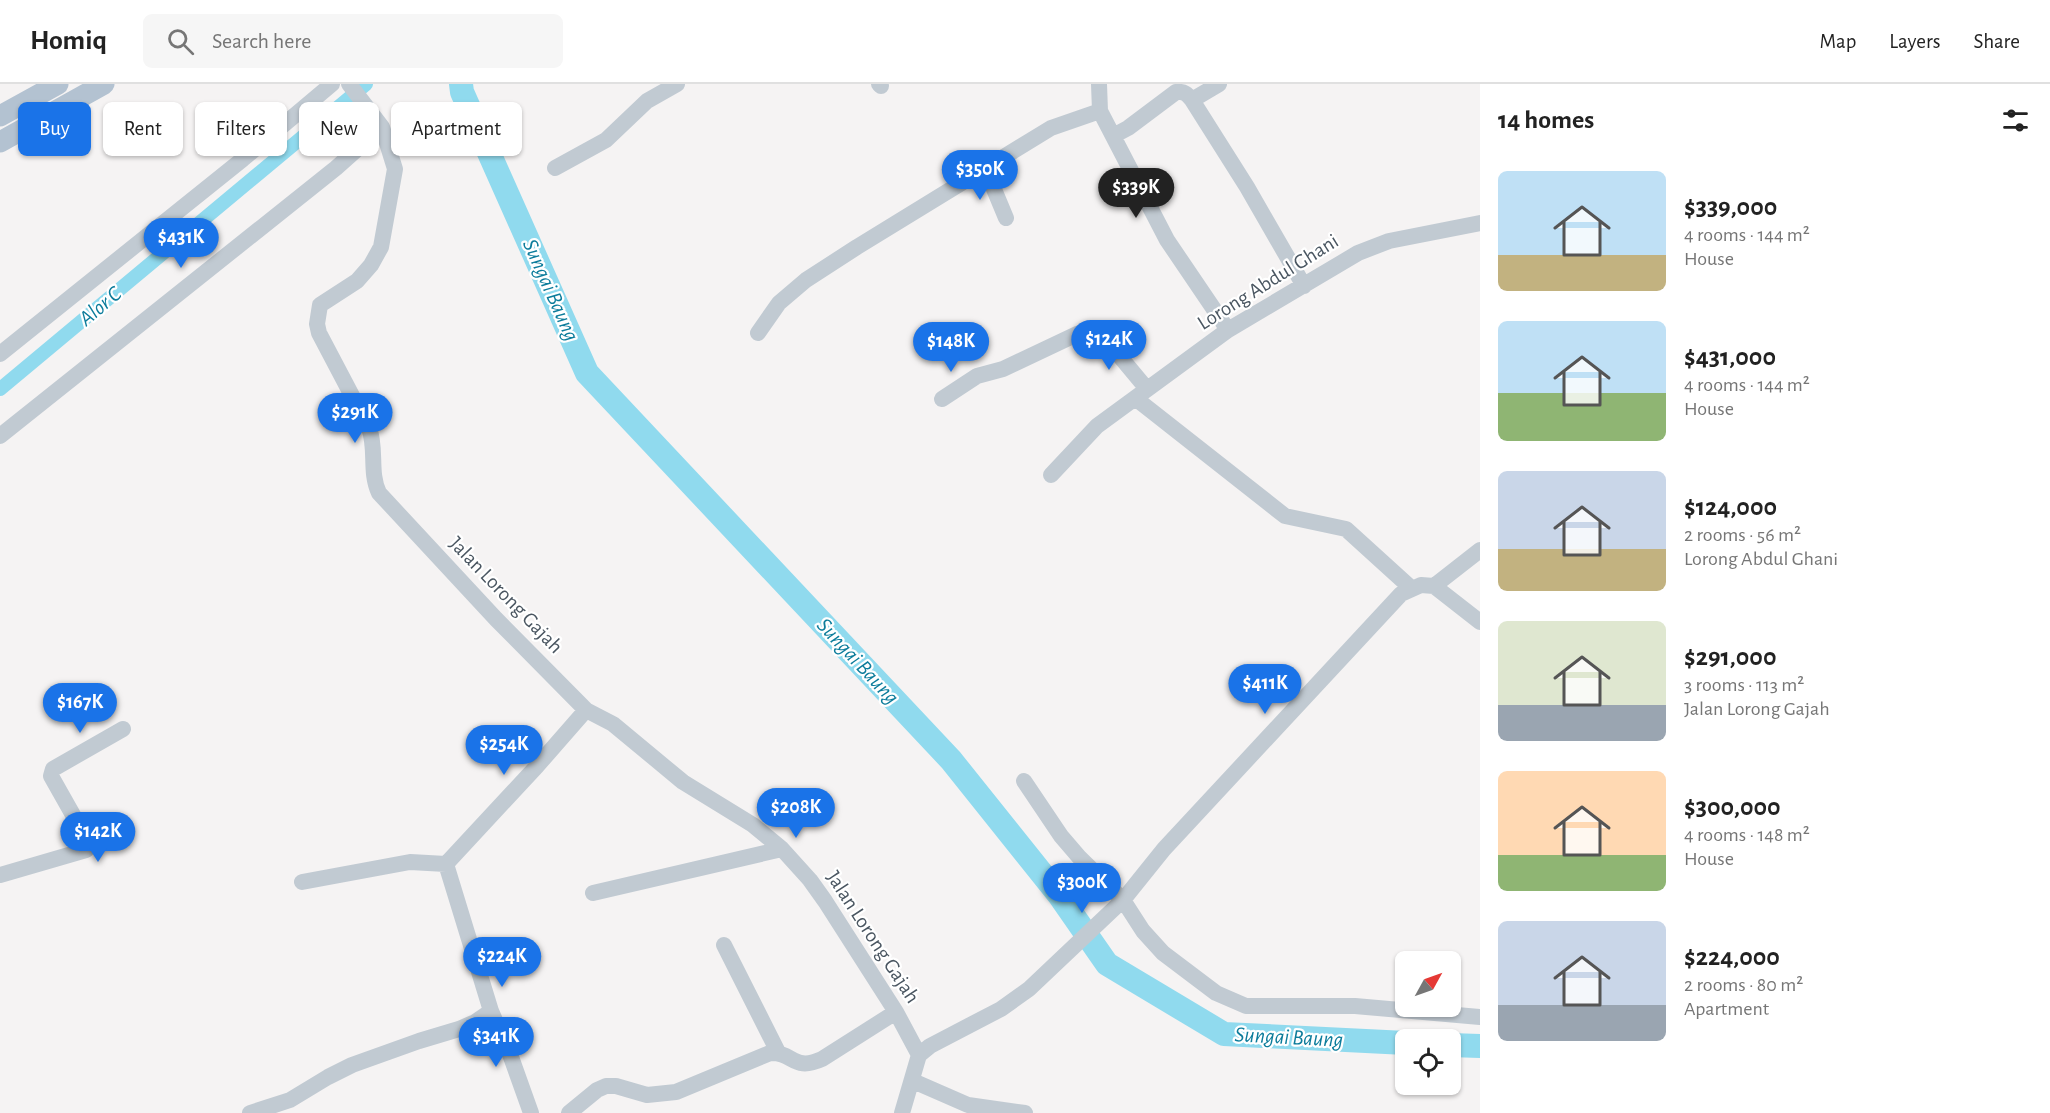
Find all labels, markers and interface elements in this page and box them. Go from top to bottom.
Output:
search box [143,14,563,68]
icon: search [164,25,197,58]
text: Homiq [30,27,107,55]
text: Search here [212,30,312,52]
text: Map [1820,31,1856,52]
text: Layers [1889,31,1940,52]
text: Share [1973,31,2020,52]
chip: Buy [18,102,91,156]
chip: Rent [103,102,183,156]
chip: Filters [195,102,287,156]
chip: New [299,102,379,156]
chip: Apartment [391,102,522,156]
icon: filters [1999,104,2032,137]
text: 14 homes [1498,107,1594,133]
pin: $350K [938,150,1022,201]
text: $350K [956,159,1004,179]
pin: $339K [1094,168,1178,219]
text: $339K [1112,177,1160,197]
text: $339,000 [1684,194,1777,220]
icon: home [1546,195,1618,267]
pin: $431K [139,218,223,269]
text: 4 rooms · 144 m² [1684,225,1810,245]
text: $431K [158,227,204,247]
street label: Lorong Abdul Ghani [1194,230,1342,334]
water label: Sungai Baung [519,236,583,344]
text: House [1684,249,1734,269]
water label: Alor C [74,282,126,330]
pin: $124K [1067,320,1151,371]
pin: $148K [909,322,993,373]
text: $124K [1085,329,1133,349]
text: $148K [927,331,975,351]
text: $431,000 [1684,344,1776,370]
icon: home [1546,345,1618,417]
text: 4 rooms · 144 m² [1684,375,1810,395]
pin: $291K [313,393,397,444]
text: House [1684,399,1734,419]
text: $291K [332,402,378,422]
text: $124,000 [1684,494,1777,520]
icon: home [1546,495,1618,567]
text: 2 rooms · 56 m² [1684,525,1801,545]
street label: Jalan Lorong Gajah [445,533,567,657]
text: Lorong Abdul Ghani [1684,549,1838,569]
water label: Sungai Baung [813,614,903,708]
text: $291,000 [1684,644,1776,670]
icon: home [1546,645,1618,717]
pin: $411K [1223,664,1307,715]
text: $411K [1242,673,1288,693]
text: 3 rooms · 113 m² [1684,675,1804,695]
pin: $167K [38,683,122,734]
text: $167K [57,692,103,712]
text: Jalan Lorong Gajah [1684,699,1830,719]
pin: $254K [462,725,546,776]
text: $254K [480,734,528,754]
pin: $208K [754,788,838,839]
text: $300,000 [1684,794,1781,820]
icon: home [1546,795,1618,867]
text: $208K [771,797,821,817]
pin: $142K [56,812,140,863]
text: $142K [74,821,122,841]
text: 4 rooms · 148 m² [1684,825,1810,845]
text: House [1684,849,1734,869]
pin: $300K [1040,863,1124,914]
street label: Jalan Lorong Gajah [823,867,923,1007]
text: $300K [1057,872,1107,892]
pin: $224K [460,937,544,988]
text: $224,000 [1684,944,1780,970]
icon: home [1546,945,1618,1017]
text: $224K [477,946,527,966]
north arrow [1395,951,1461,1017]
map controls [1395,951,1461,1095]
text: 2 rooms · 80 m² [1684,975,1803,995]
text: Apartment [1684,999,1769,1019]
pin: $341K [454,1017,538,1068]
water label: Sungai Baung [1234,1023,1344,1051]
text: $341K [473,1026,519,1046]
button: locate [1395,1029,1461,1095]

